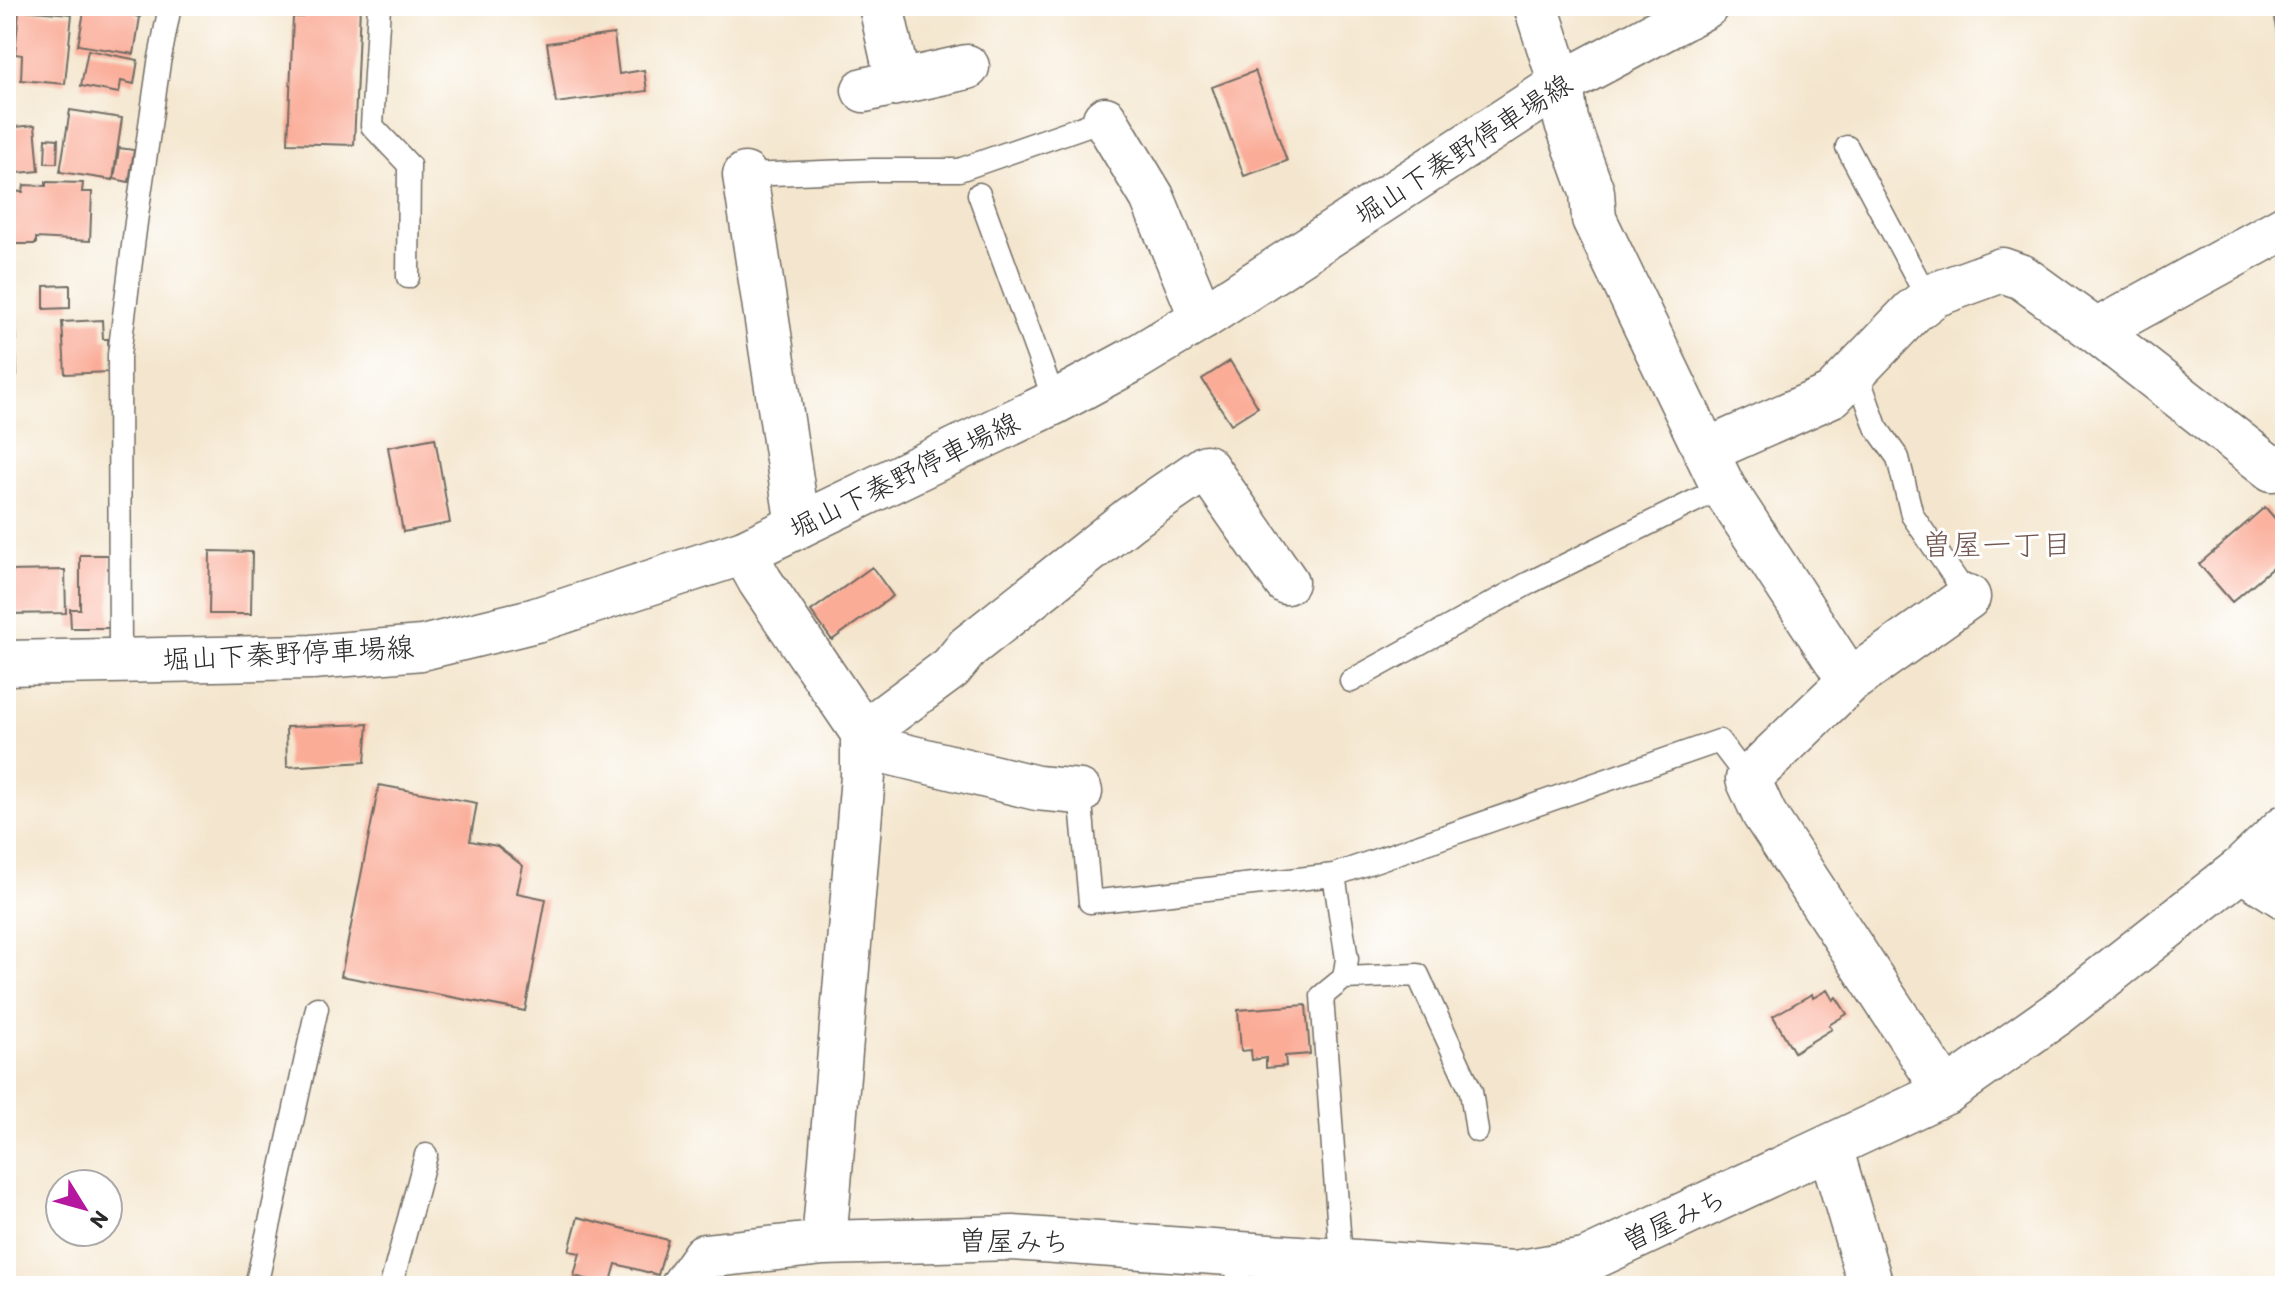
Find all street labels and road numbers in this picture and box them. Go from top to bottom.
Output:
street label: 堀山下秦野停車場線 [1348,66,1578,232]
street label: 堀山下秦野停車場線 [783,404,1025,546]
street label: 堀山下秦野停車場線 [161,629,415,677]
street label: 曽屋みち [1617,1180,1731,1258]
street label: 曽屋みち [958,1223,1070,1259]

